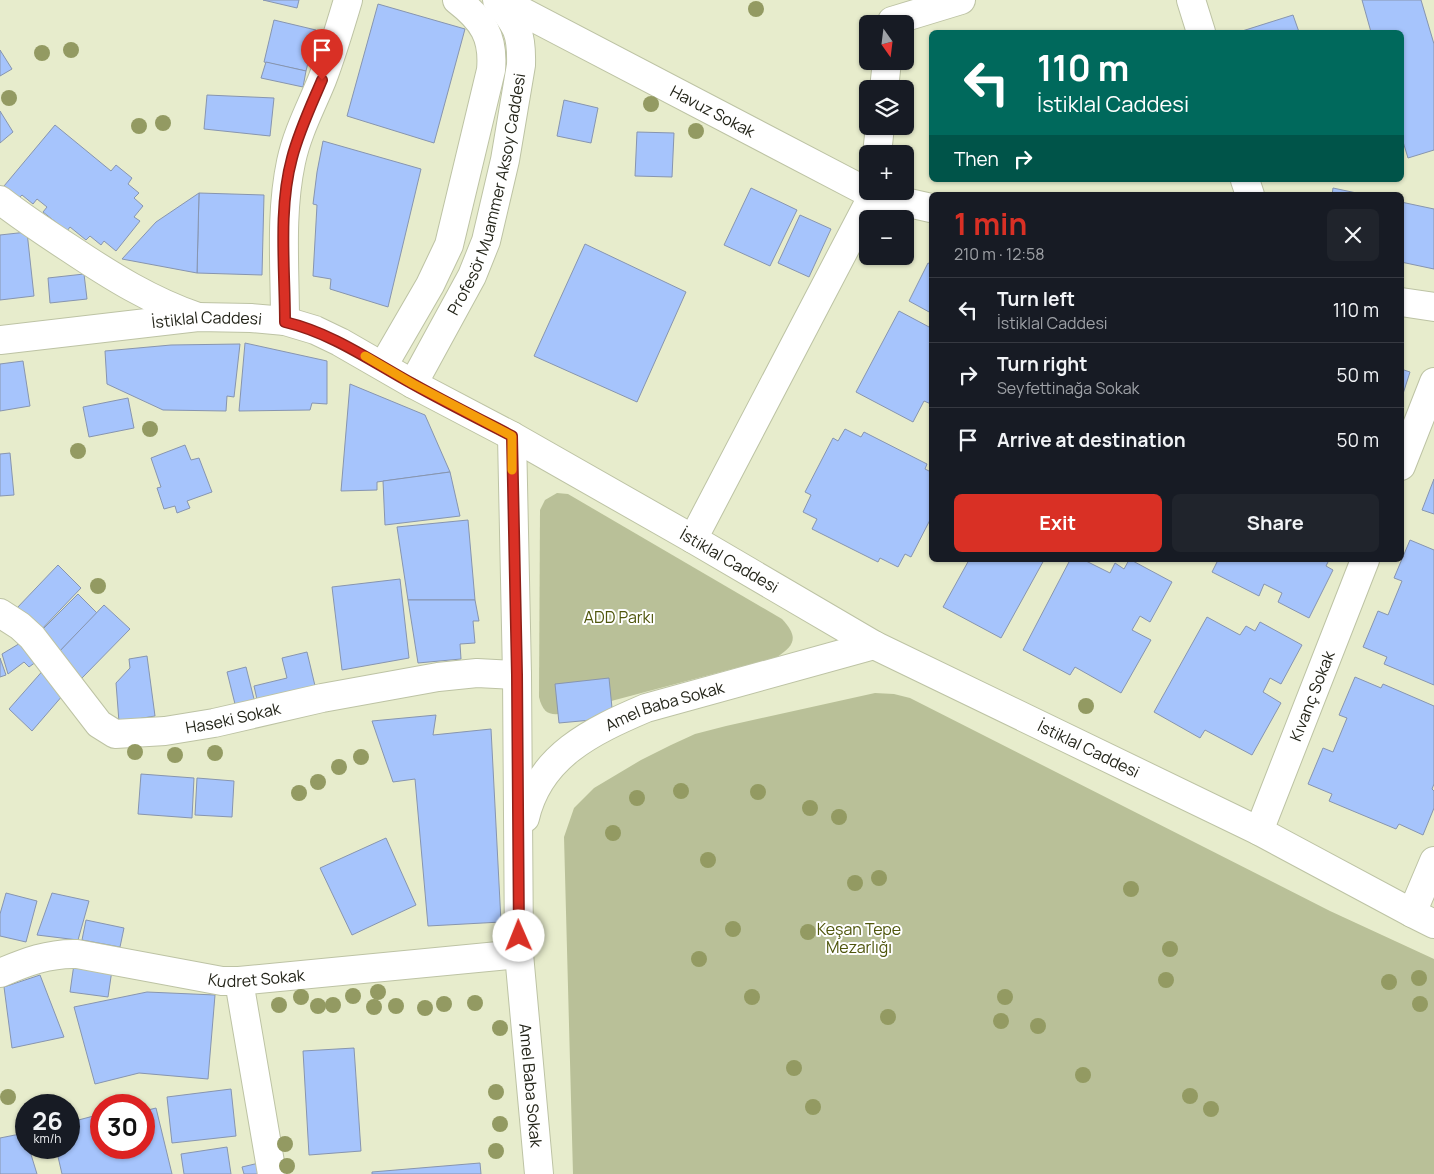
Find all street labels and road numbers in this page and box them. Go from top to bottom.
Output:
street label: Profesör Muammer Aksoy Caddesi [442,72,530,319]
street label: Havuz Sokak [666,80,760,143]
street label: İstiklal Caddesi [150,306,263,333]
street label: İstiklal Caddesi [676,523,783,598]
street label: Kıvanç Sokak [1284,647,1340,744]
street label: Amel Baba Sokak [601,676,727,736]
street label: Haseki Sokak [184,697,284,739]
street label: İstiklal Caddesi [1034,715,1143,783]
street label: Kudret Sokak [206,964,307,993]
street label: Amel Baba Sokak [514,1022,548,1149]

